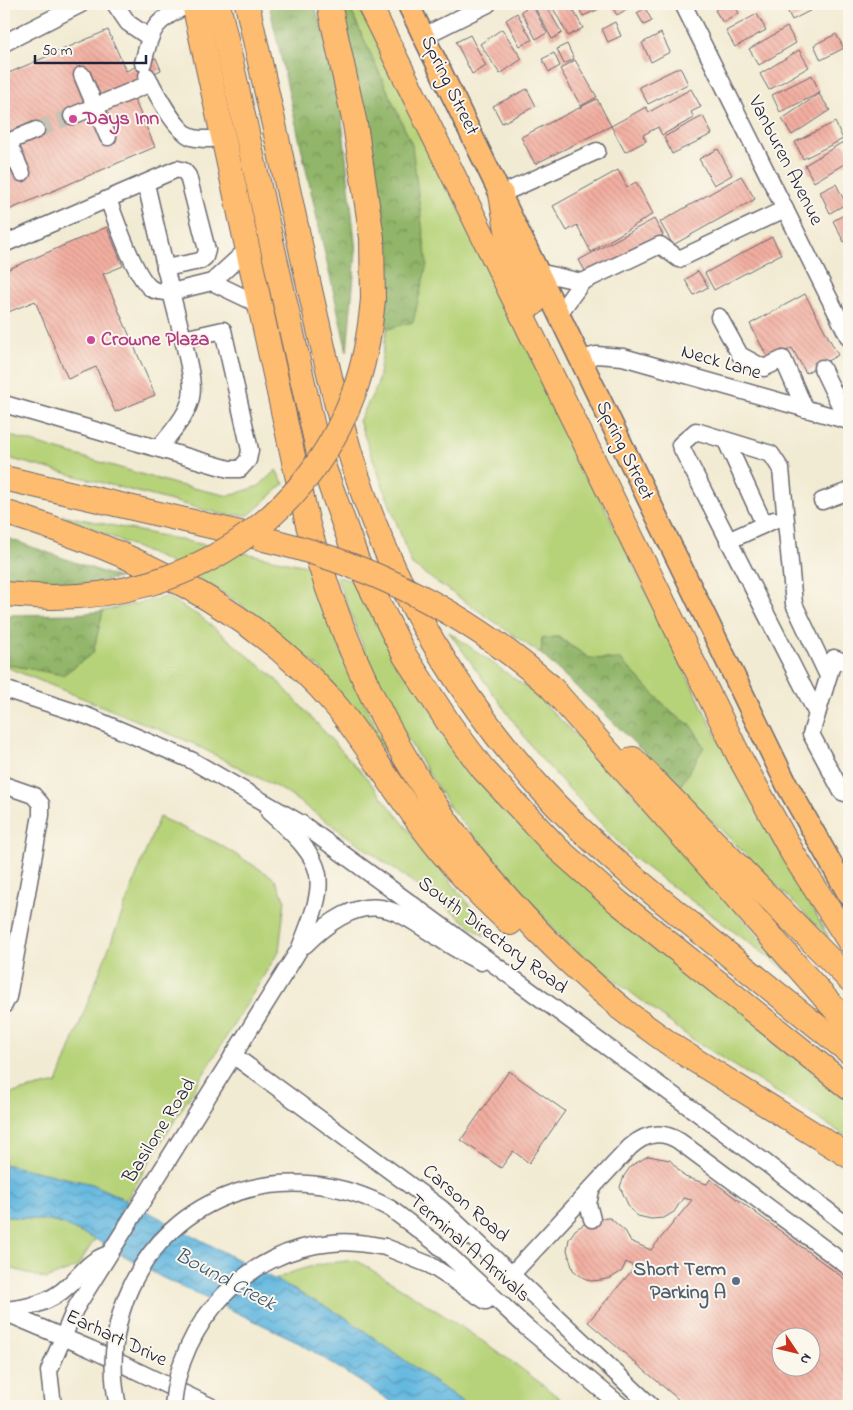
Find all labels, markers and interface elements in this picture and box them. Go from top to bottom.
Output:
street label: Spring Street [411,31,486,141]
scale bar [35,32,146,64]
text: 50 m [42,40,73,62]
street label: Vanburen Avenue [739,90,830,231]
place label: Days Inn [82,105,159,135]
marker: Days Inn [67,113,79,125]
place label: Crowne Plaza [101,326,209,355]
marker: Crowne Plaza [85,334,97,346]
street label: Neck Lane [678,338,765,388]
street label: Spring Street [586,396,661,506]
street label: South Directory Road [411,870,573,1002]
street label: Basilone Road [116,1073,204,1190]
street label: Carson Road [415,1158,515,1250]
street label: Terminal A Arrivals [402,1188,536,1310]
water label: Bound Creek [169,1241,282,1320]
place label: Short Term Parking A [633,1256,726,1309]
marker: Short Term Parking A [730,1275,742,1287]
street label: Earhart Drive [60,1303,172,1375]
north arrow [770,1328,820,1378]
text: N [794,1349,817,1368]

